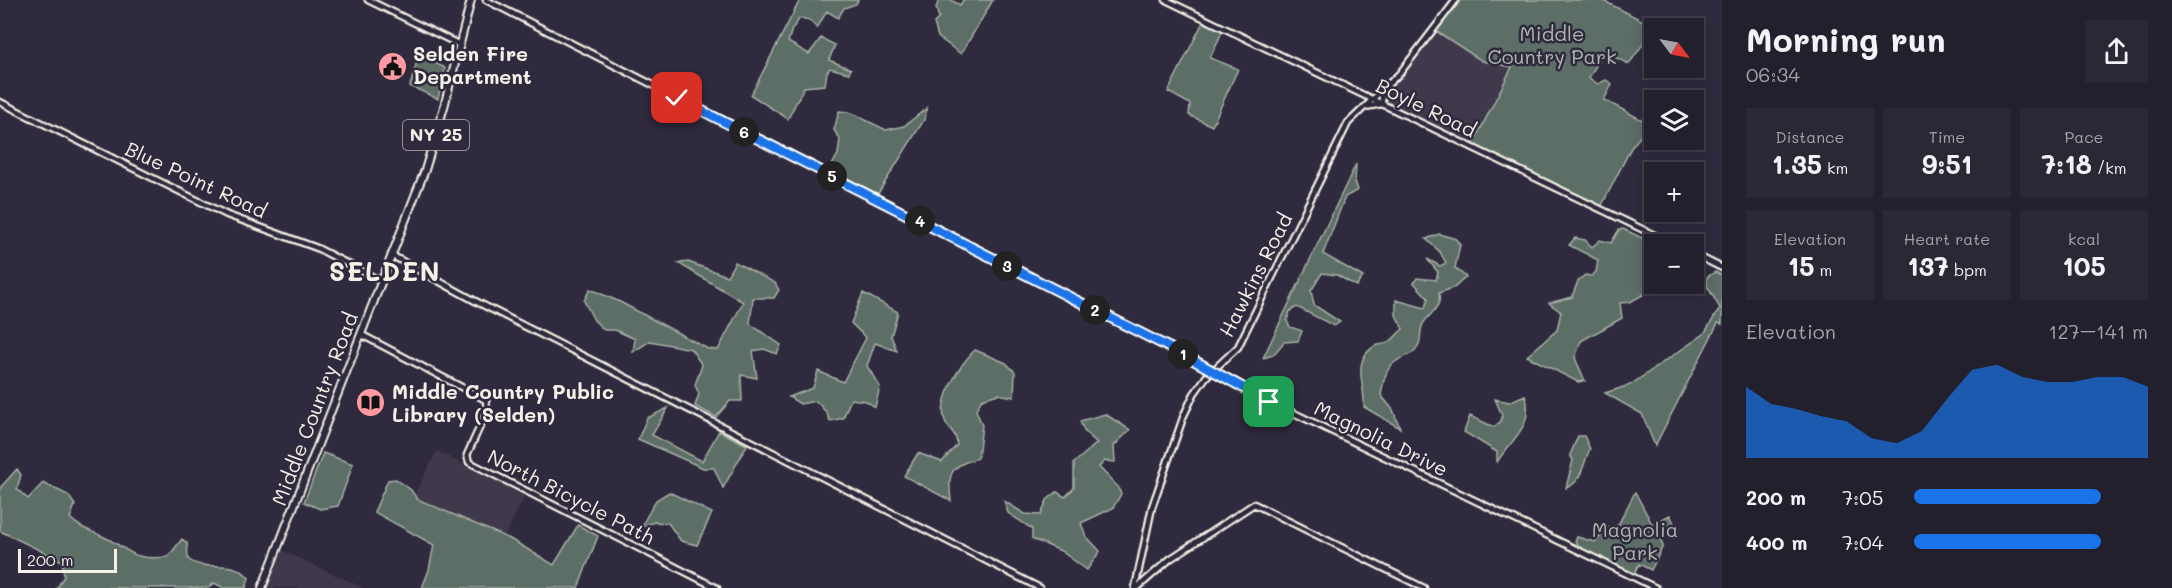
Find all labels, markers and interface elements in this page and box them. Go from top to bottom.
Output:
text: Morning run [1746,17,1946,60]
north arrow [1644,18,1704,78]
map controls [1644,18,1704,294]
park label: Middle Country Park [1487,20,1617,69]
button: share [2085,20,2148,83]
place label: Selden Fire Department [413,40,532,89]
public building icon: Selden Fire Department [376,50,408,82]
text: 06:34 [1746,61,1800,87]
pin [651,72,702,123]
street label: Boyle Road [1372,72,1481,143]
icon: check [660,81,693,114]
button: layers [1644,90,1704,150]
pin: 6 [729,117,759,147]
road number: NY 25 [403,120,469,150]
text: 6 [739,121,749,142]
text: Distance [1776,126,1844,147]
text: Time [1929,126,1965,147]
text: Pace [2064,126,2104,147]
street label: Blue Point Road [121,135,271,223]
text: 1.35 [1772,147,1822,181]
text: 9:51 [1922,147,1972,181]
text: 7:18 [2041,147,2092,181]
text: km [1822,157,1848,178]
text: /km [2092,157,2127,178]
pin: 5 [817,161,847,191]
button: + [1644,162,1704,222]
text: 5 [827,165,837,186]
pin: 4 [905,206,935,236]
street label: Hawkins Road [1213,208,1298,341]
text: 4 [915,210,925,231]
text: Elevation [1774,228,1846,249]
text: Heart rate [1904,228,1990,249]
text: kcal [2068,228,2100,249]
button: − [1644,234,1704,294]
text: 15 [1788,249,1814,283]
text: 137 [1907,249,1949,283]
text: 105 [2062,249,2106,283]
pin: 3 [992,251,1022,281]
district label: SELDEN [329,254,441,288]
text: 3 [1002,255,1012,276]
text: m [1814,259,1832,280]
text: bpm [1949,259,1987,280]
pin: 2 [1080,295,1110,325]
text: 2 [1091,299,1099,320]
street label: Middle Country Road [265,308,363,509]
text: Elevation [1746,318,1836,344]
text: 127–141 m [2048,318,2148,344]
pin: 1 [1168,339,1198,369]
text: 1 [1179,343,1187,364]
pin [1243,376,1294,427]
place label: Middle Country Public Library (Selden) [392,378,614,427]
icon: arrive [1252,385,1285,418]
library icon: Middle Country Public Library (Selden) [355,387,387,419]
street label: Magnolia Drive [1310,394,1453,482]
street label: North Bicycle Path [483,443,659,550]
text: 200 m [1746,484,1806,510]
text: 7:05 [1842,484,1883,510]
park label: Magnolia Park [1592,516,1678,565]
text: 400 m [1746,529,1807,555]
text: 7:04 [1842,529,1883,555]
scale bar [18,546,117,574]
text: 200 m [27,549,74,570]

